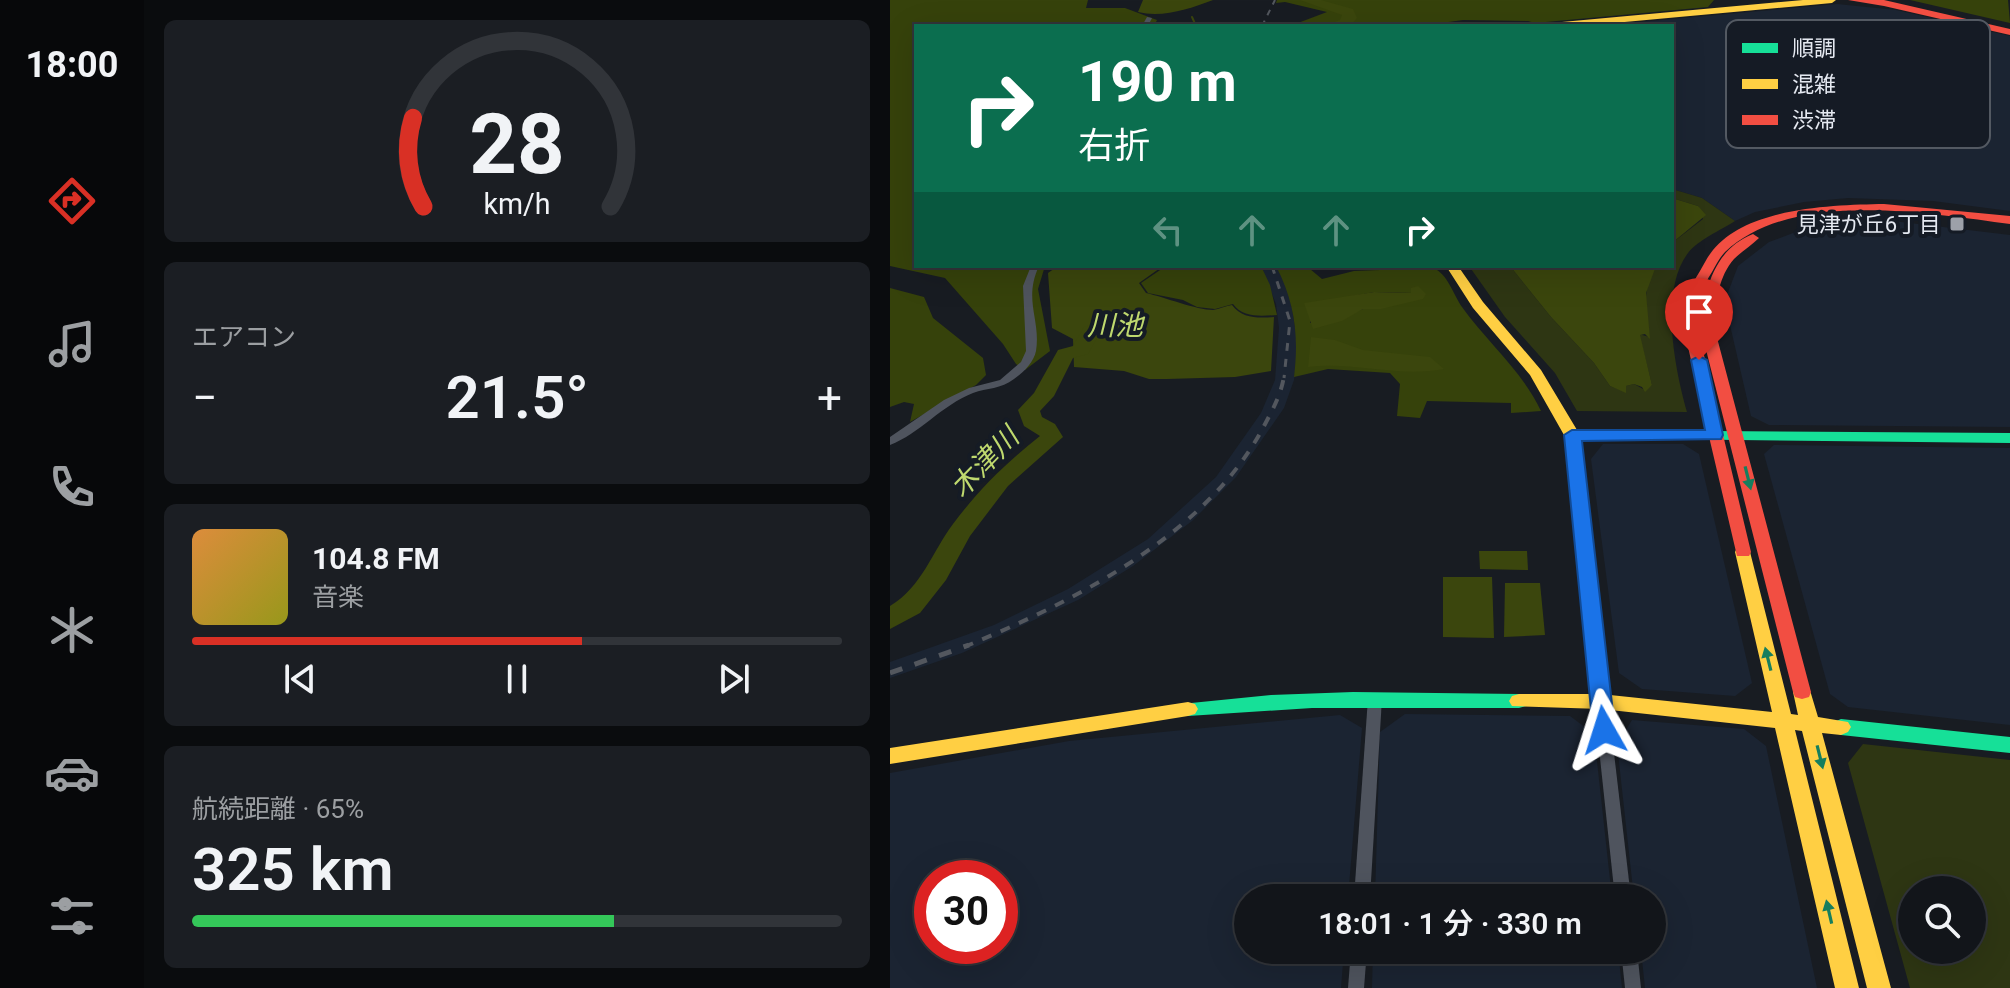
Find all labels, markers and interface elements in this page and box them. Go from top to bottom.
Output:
legend [1726,20,1990,148]
text: 順調 [1792,36,1836,61]
text: 18:00 [26,44,118,86]
text: 190 m [1078,49,1237,115]
icon: right [946,56,1050,160]
text: 混雑 [1792,72,1836,97]
text: 28 [469,96,565,193]
text: 渋滞 [1792,108,1836,133]
text: 右折 [1078,125,1150,167]
icon: directions [44,173,100,229]
text: km/h [483,187,551,221]
icon: left [1146,208,1190,252]
icon: ahead [1230,208,1274,252]
icon: ahead [1314,208,1358,252]
icon: right [1398,208,1442,252]
place label: 見津が丘6丁目 [1797,212,1941,237]
marker: 見津が丘6丁目 [1948,215,1966,233]
pin [1665,278,1733,360]
icon: arrive [1677,290,1721,334]
water label: 川池 [1087,309,1146,342]
icon: music [44,316,100,372]
text: エアコン [192,322,296,352]
text: 21.5° [446,362,589,433]
text: − [192,372,217,424]
text: + [817,372,842,424]
water label: 木津川 [943,419,1027,504]
icon: phone [44,459,100,515]
one-way arrow [1743,466,1755,491]
text: 104.8 FM [312,541,440,576]
text: 音楽 [312,582,364,612]
icon: climate [44,602,100,658]
one-way arrow [1762,647,1774,672]
icon: previous [278,657,322,701]
icon: pause [495,657,539,701]
icon: next [712,657,756,701]
position arrow [1562,688,1646,772]
icon: car [44,745,100,801]
one-way arrow [1815,745,1827,770]
text: 航続距離 · 65% [192,794,364,824]
text: 325 km [192,834,394,905]
speed limit sign: 30 [914,860,1018,964]
map controls [1898,876,1986,964]
button: search [1898,876,1986,964]
icon: filters [44,888,100,944]
one-way arrow [1822,900,1835,925]
text: 18:01 · 1 分 · 330 m [1318,906,1582,941]

